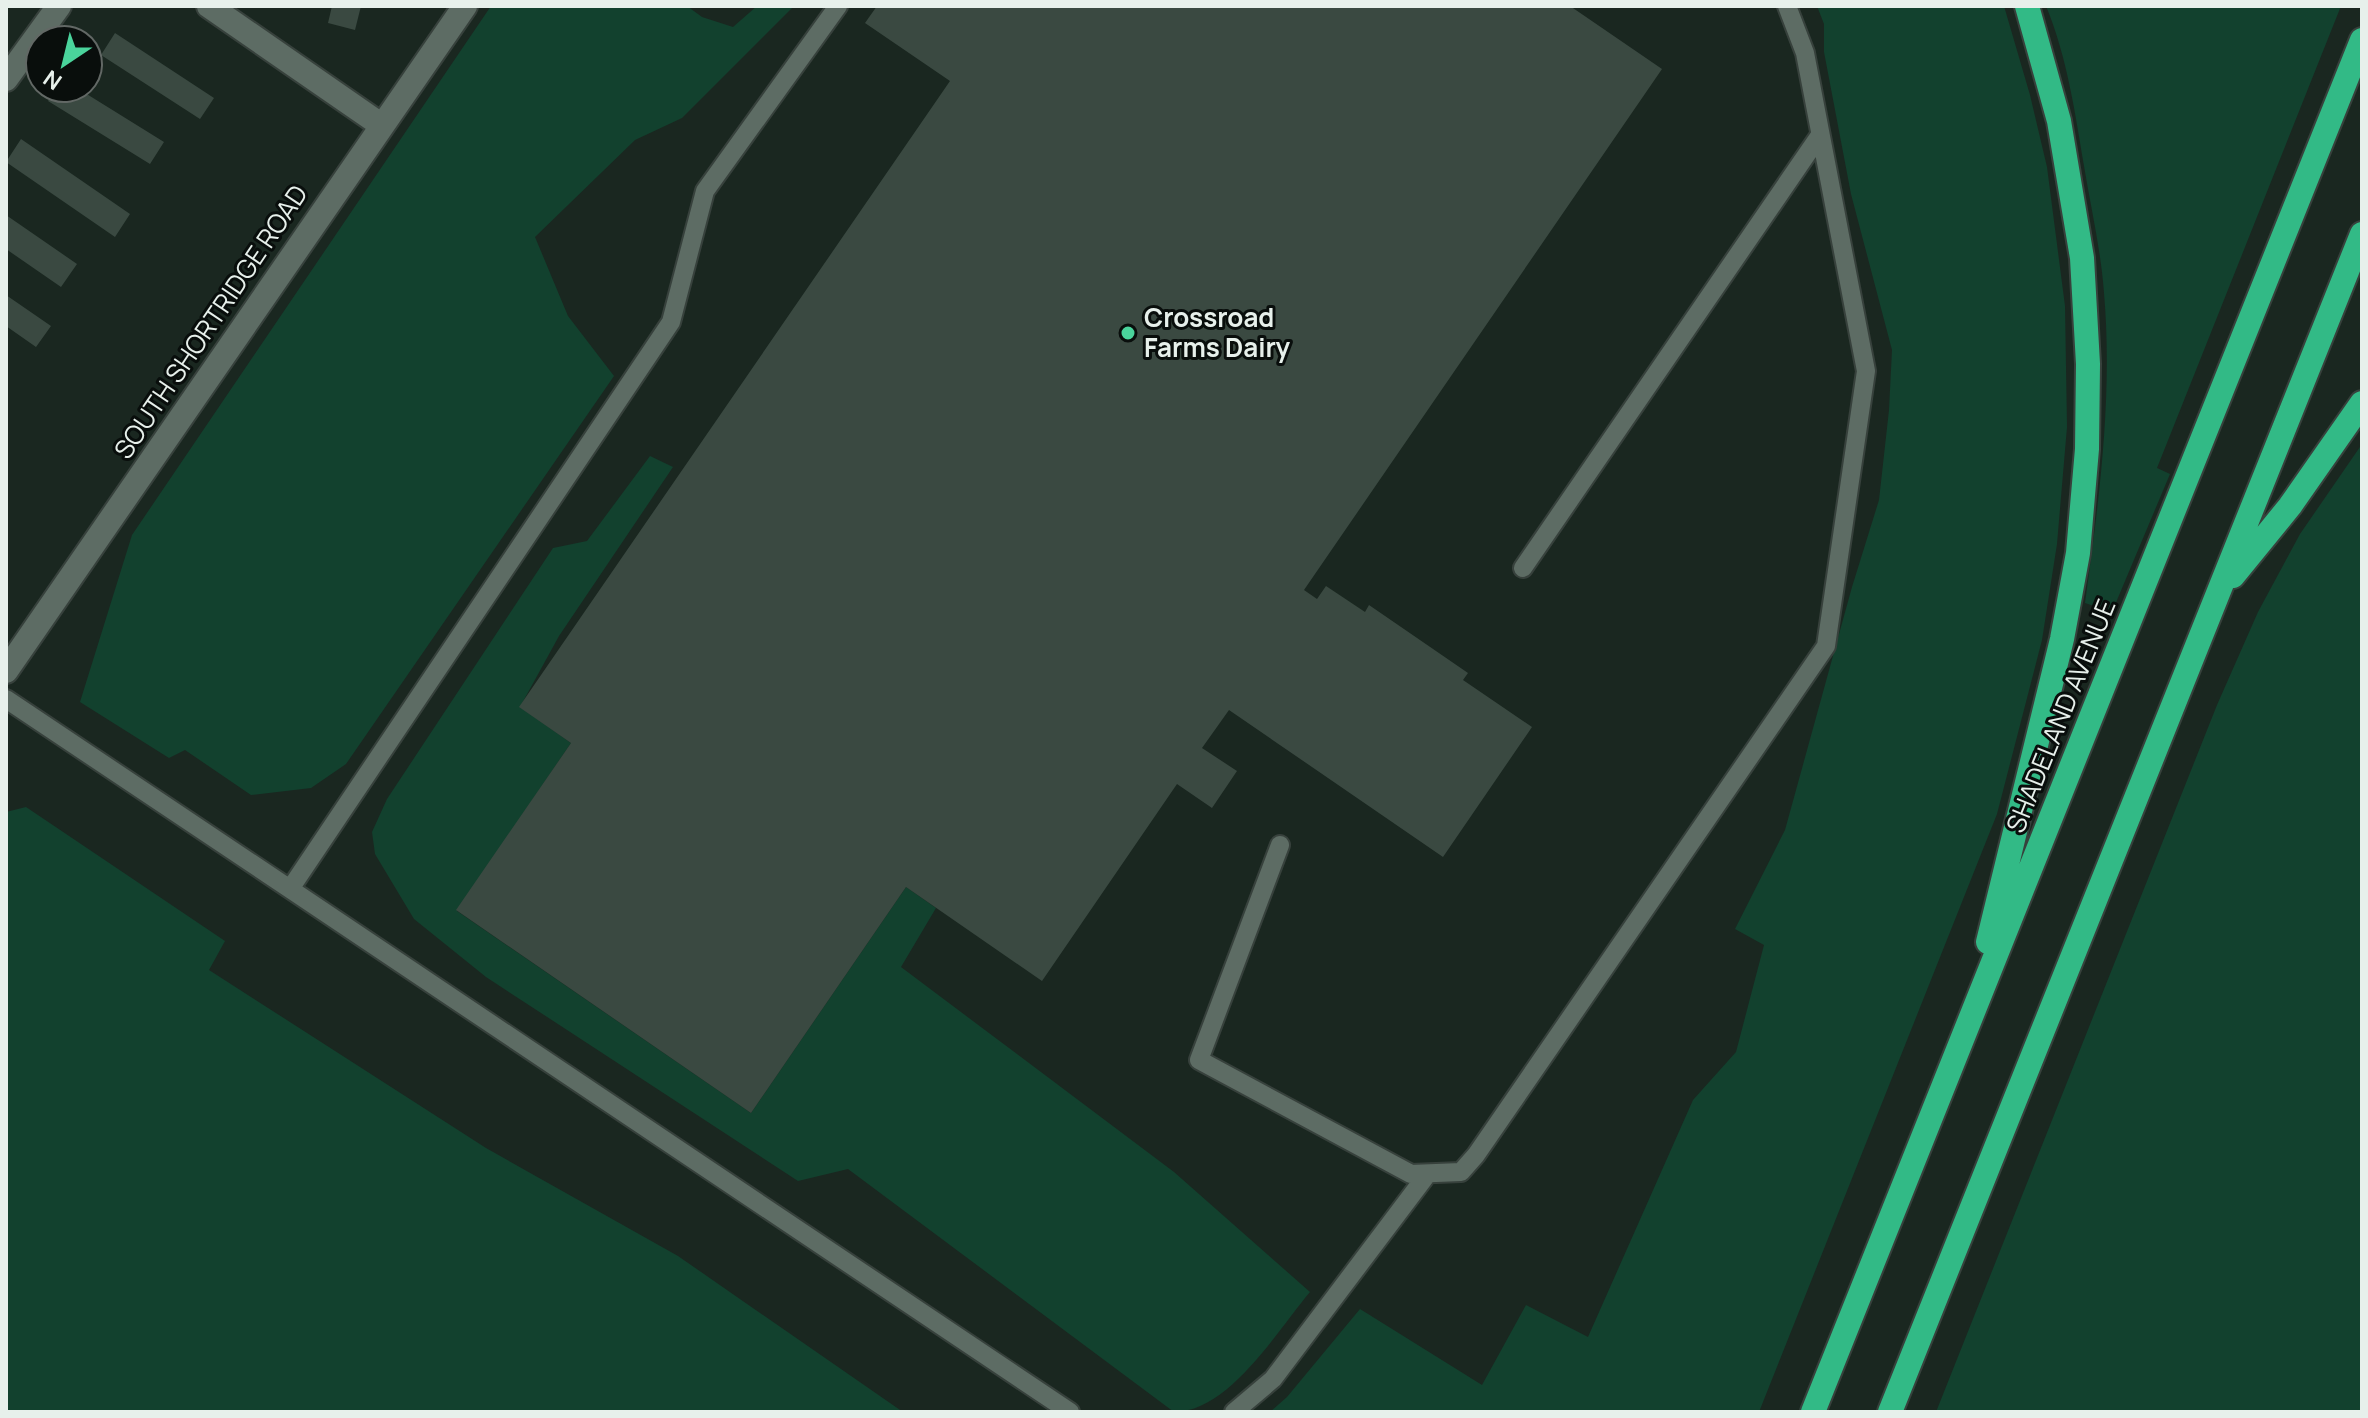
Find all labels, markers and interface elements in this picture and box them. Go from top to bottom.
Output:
north arrow [24,24,104,104]
text: N [37,64,68,97]
street label: SOUTH SHORTRIDGE ROAD [105,177,315,465]
place label: Crossroad Farms Dairy [1144,299,1291,365]
marker: Crossroad Farms Dairy [1119,324,1137,342]
street label: SHADELAND AVENUE [1997,594,2123,838]

